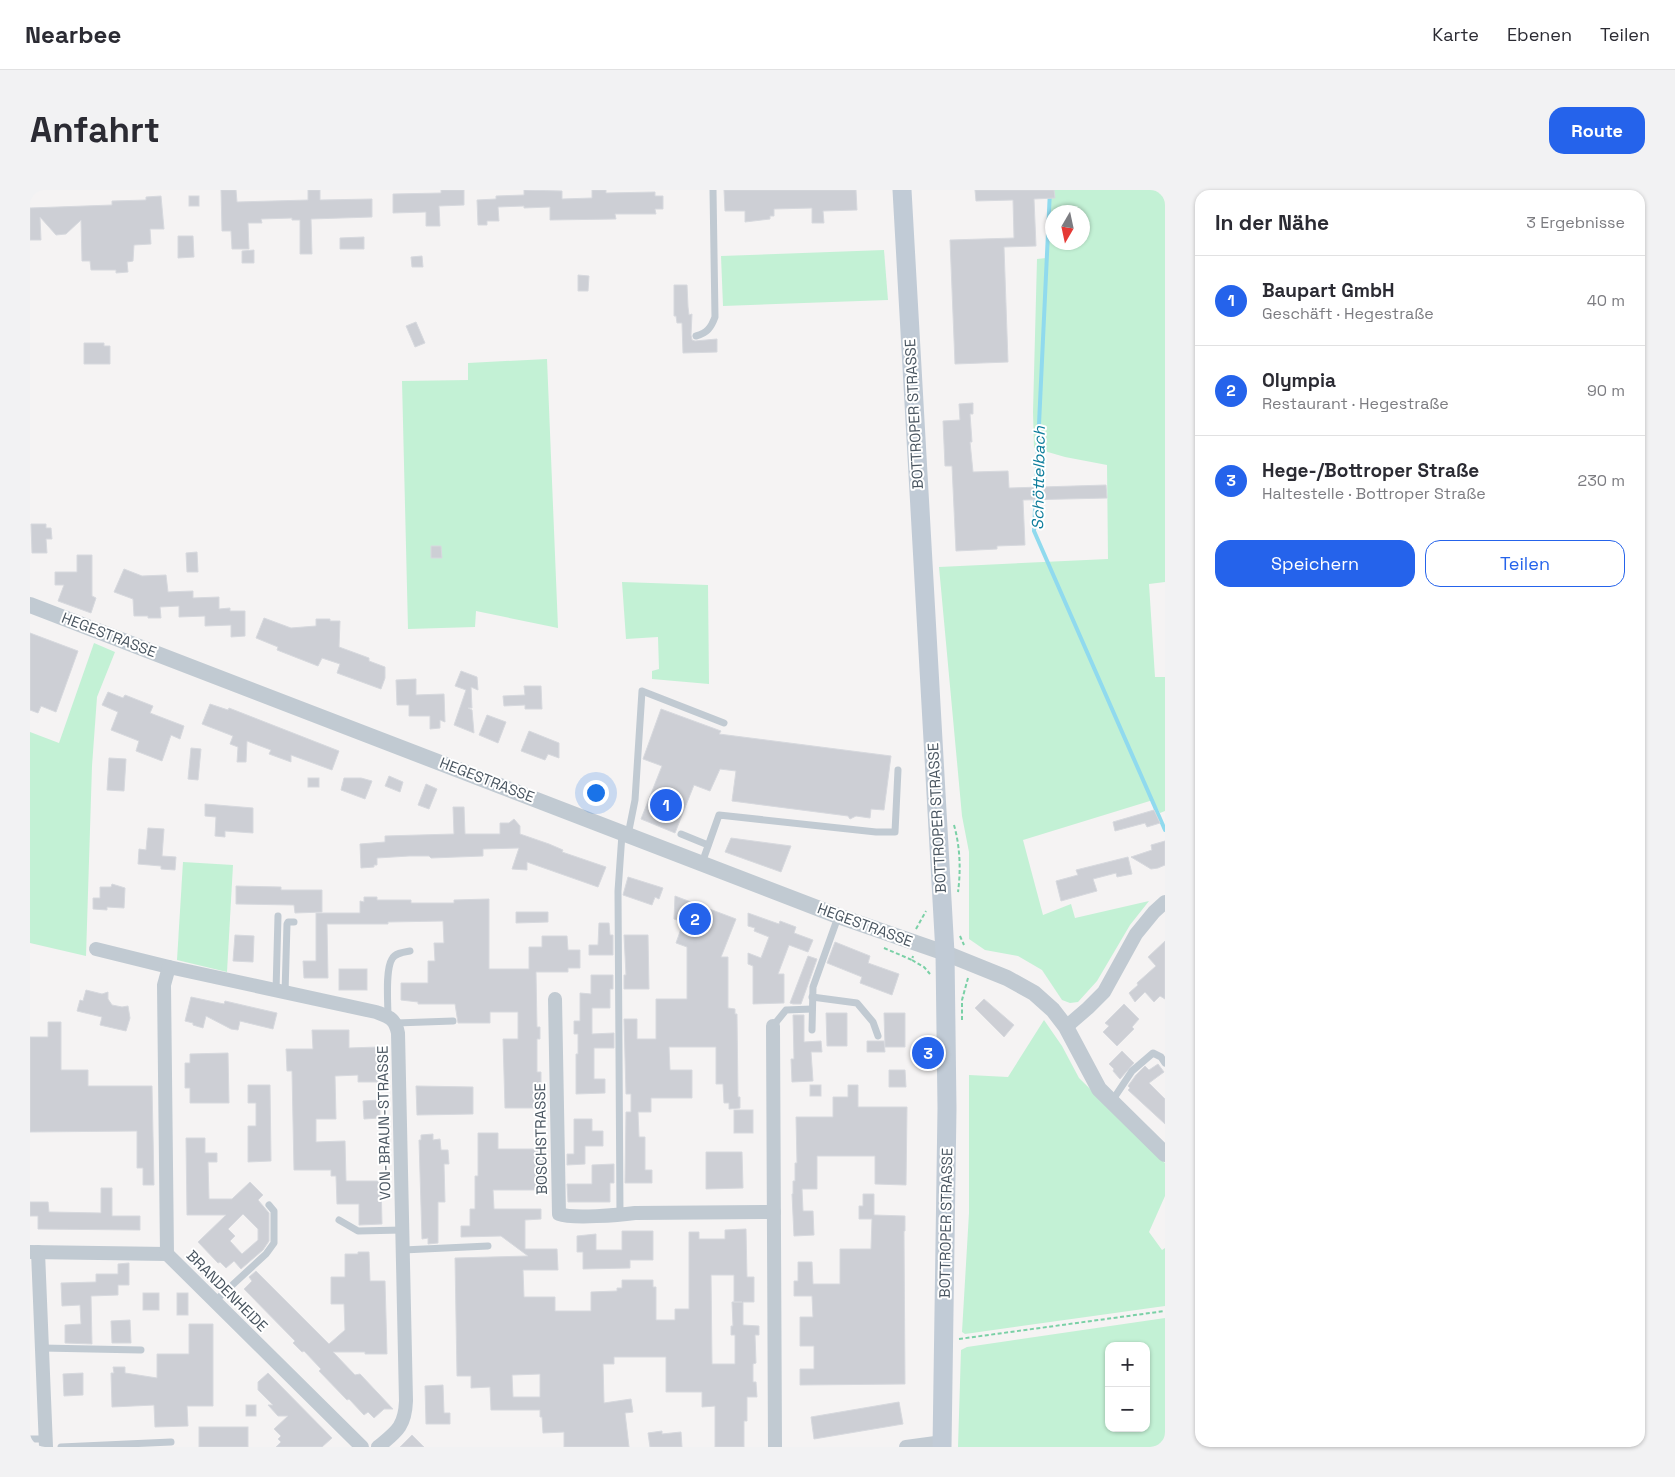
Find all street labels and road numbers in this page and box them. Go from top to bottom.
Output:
street label: BOTTROPER STRASSE [900,338,927,490]
street label: HEGESTRASSE [59,608,159,661]
street label: BOTTROPER STRASSE [923,742,950,894]
street label: HEGESTRASSE [437,753,537,806]
street label: HEGESTRASSE [815,899,915,951]
street label: VON-BRAUN-STRASSE [373,1046,394,1200]
street label: BOSCHSTRASSE [530,1083,551,1195]
street label: BOTTROPER STRASSE [935,1147,956,1298]
street label: BRANDENHEIDE [183,1246,272,1335]

